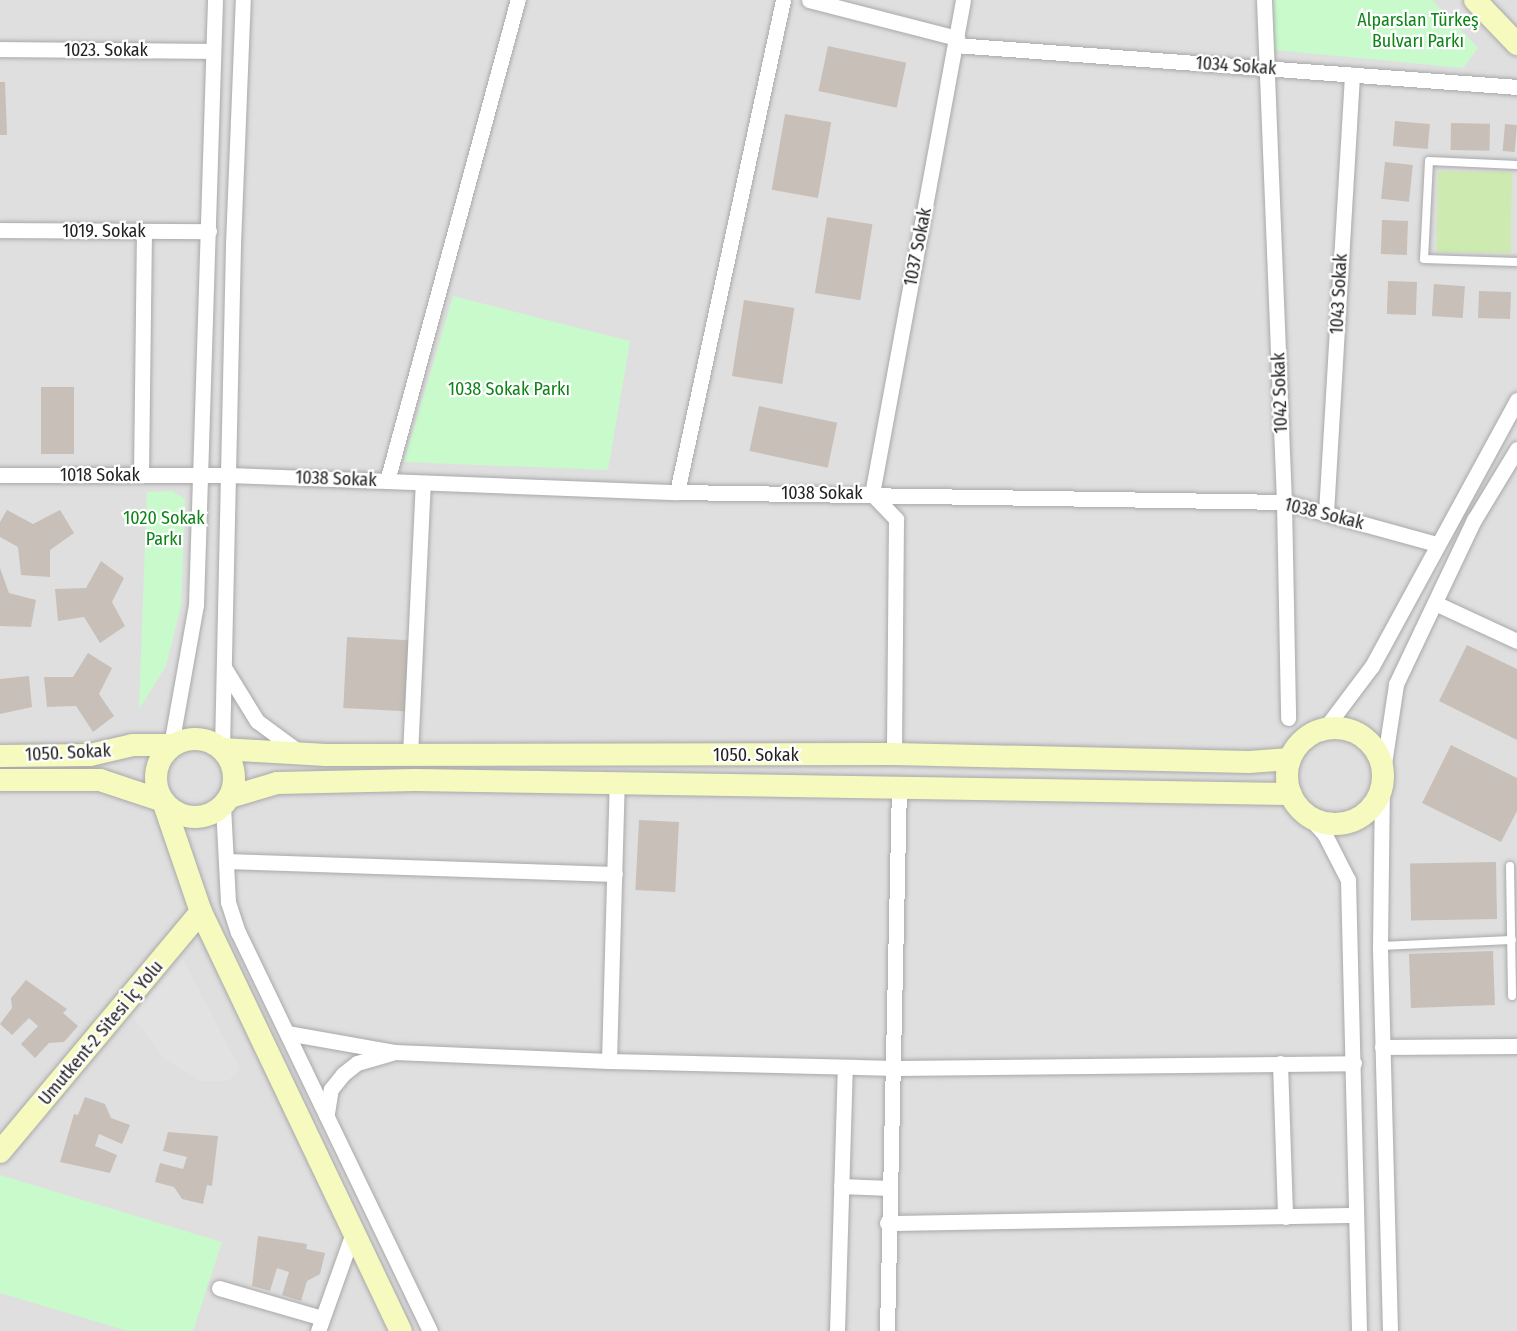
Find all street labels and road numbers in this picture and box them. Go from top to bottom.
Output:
street label: 1023. Sokak [64,39,148,61]
street label: 1034 Sokak [1195,52,1277,80]
street label: 1037 Sokak [900,206,936,288]
street label: 1019. Sokak [62,220,146,242]
street label: 1043 Sokak [1326,253,1352,335]
street label: 1042 Sokak [1268,352,1292,434]
street label: 1018 Sokak [60,464,140,486]
street label: 1038 Sokak [295,467,377,491]
street label: 1038 Sokak [781,482,863,504]
street label: 1038 Sokak [1282,494,1366,534]
street label: 1050. Sokak [25,740,111,766]
street label: 1050. Sokak [713,744,799,766]
street label: Umutkent-2 Sitesi İç Yolu [34,956,168,1110]

